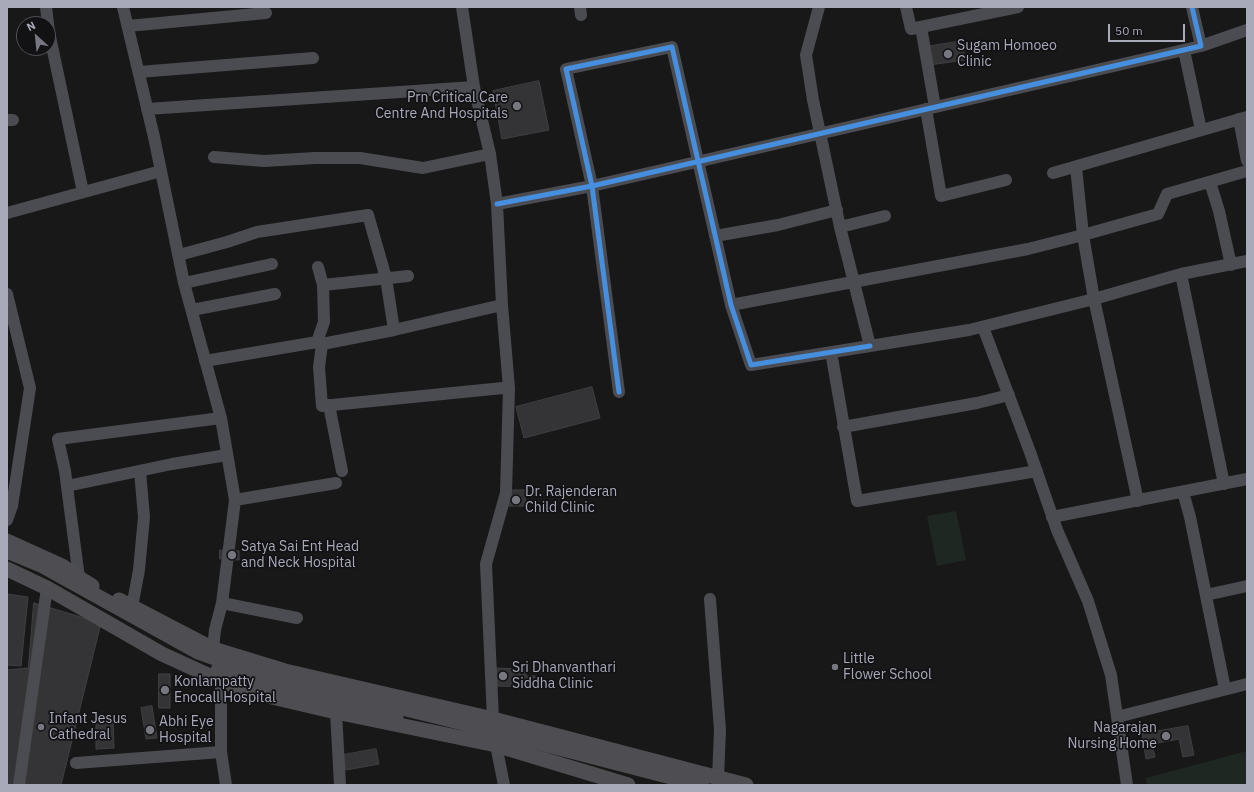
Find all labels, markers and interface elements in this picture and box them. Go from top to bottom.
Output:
north arrow [16,16,56,56]
scale bar [1110,16,1187,42]
text: N [24,18,38,34]
text: 50 m [1115,23,1143,38]
place label: Sugam Homoeo Clinic [957,38,1057,70]
marker: Sugam Homoeo Clinic [942,48,954,60]
place label: Prn Critical Care Centre And Hospitals [375,90,508,122]
marker: Prn Critical Care Centre And Hospitals [511,100,523,112]
place label: Dr. Rajenderan Child Clinic [525,484,617,516]
marker: Dr. Rajenderan Child Clinic [510,494,522,506]
place label: Satya Sai Ent Head and Neck Hospital [241,539,359,572]
marker: Satya Sai Ent Head and Neck Hospital [226,549,238,561]
place label: Little Flower School [843,651,932,684]
place label: Sri Dhanvanthari Siddha Clinic [512,660,616,692]
marker: Little Flower School [830,662,840,672]
marker: Sri Dhanvanthari Siddha Clinic [497,670,509,682]
place label: Konlampatty Enocall Hospital [174,674,276,706]
marker: Konlampatty Enocall Hospital [159,684,171,696]
place label: Infant Jesus Cathedral [49,711,127,744]
place label: Abhi Eye Hospital [159,714,214,746]
place label: Nagarajan Nursing Home [1067,720,1157,752]
marker: Infant Jesus Cathedral [36,722,46,732]
marker: Abhi Eye Hospital [144,724,156,736]
marker: Nagarajan Nursing Home [1160,730,1172,742]

